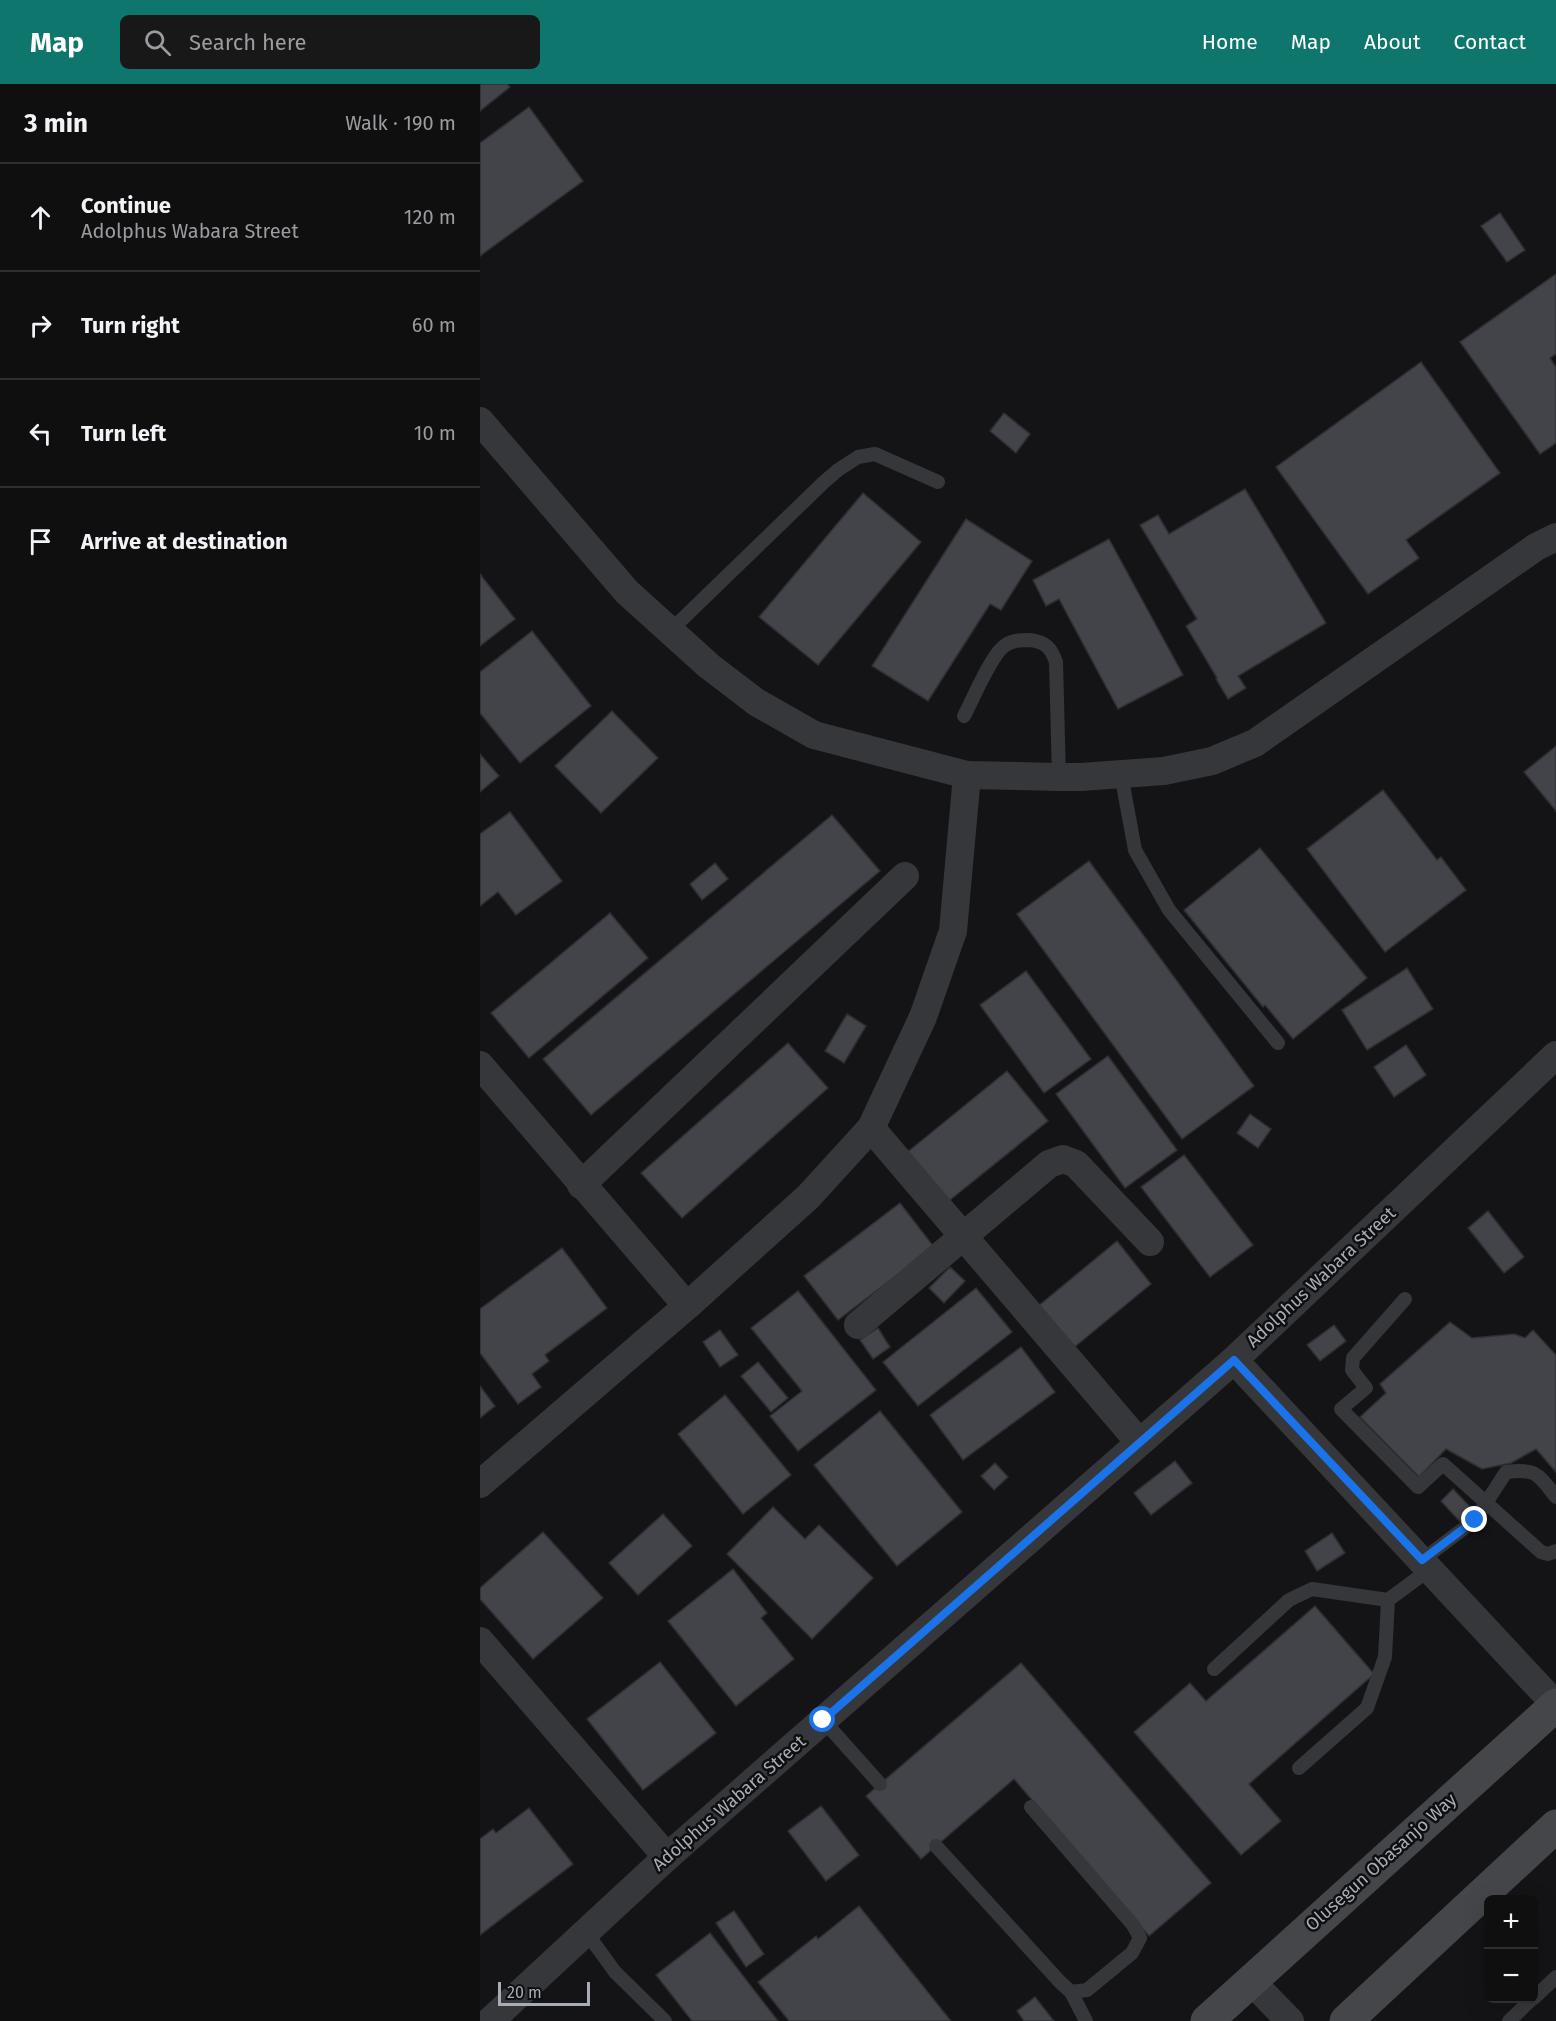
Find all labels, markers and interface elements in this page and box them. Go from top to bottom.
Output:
search box [120,15,540,69]
text: Map [30,26,84,59]
icon: search [141,26,174,59]
text: Search here [189,29,307,56]
text: Home [1202,29,1258,55]
text: Map [1291,29,1331,55]
text: About [1364,29,1421,55]
text: Contact [1454,29,1526,55]
text: 3 min [24,108,88,139]
text: Walk · 190 m [345,111,456,135]
text: Continue [81,192,171,219]
icon: ahead [24,201,57,234]
text: 120 m [404,205,456,229]
text: Adolphus Wabara Street [81,219,299,243]
icon: right [24,309,57,342]
text: Turn right [81,312,180,339]
text: 60 m [412,313,456,337]
icon: left [24,417,57,450]
text: Turn left [81,420,166,447]
text: 10 m [414,421,456,445]
icon: arrive [24,525,57,558]
text: Arrive at destination [81,528,288,555]
street label: Adolphus Wabara Street [1242,1202,1400,1352]
route end [1461,1506,1487,1532]
route start [809,1706,835,1732]
street label: Adolphus Wabara Street [648,1730,811,1876]
street label: Olusegun Obasanjo Way [1301,1788,1461,1936]
map controls [1484,1895,1538,2003]
button: + [1484,1895,1538,1949]
button: − [1484,1949,1538,2003]
scale bar [498,1979,590,2006]
text: 20 m [507,1983,542,2002]

